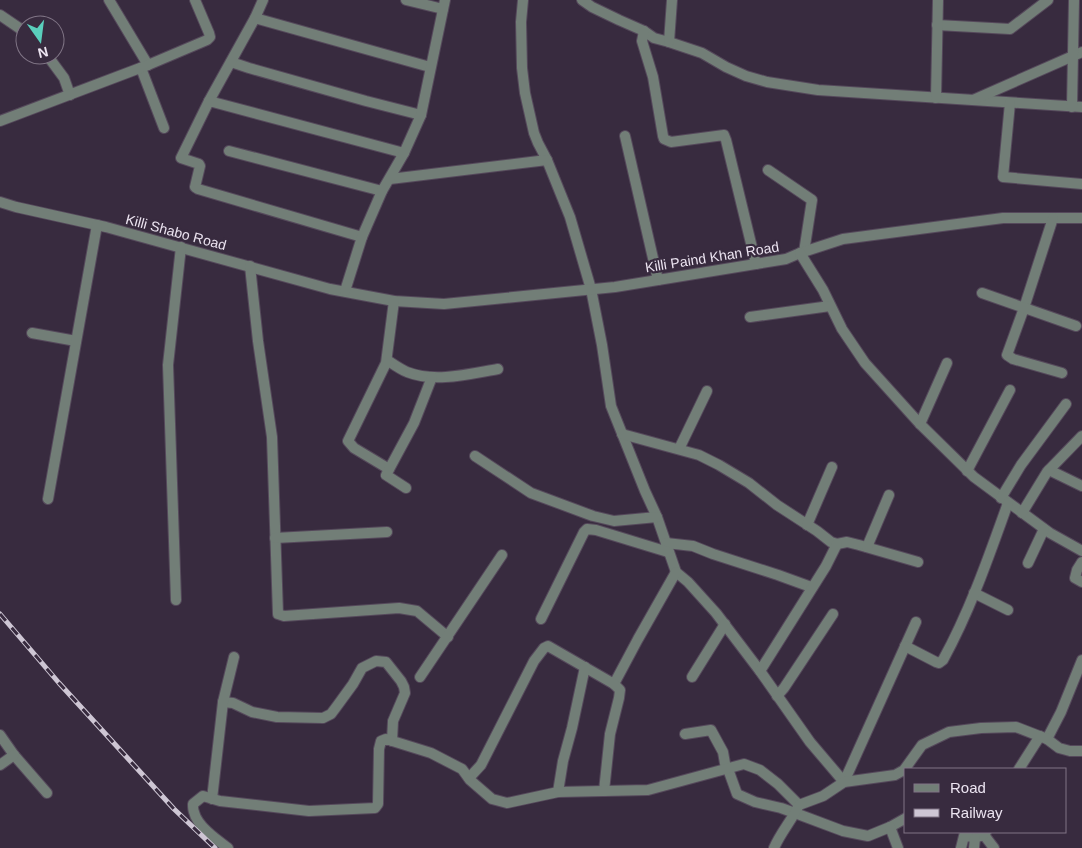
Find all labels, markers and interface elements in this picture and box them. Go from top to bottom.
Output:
north arrow [15,15,65,65]
text: N [36,44,50,62]
street label: Killi Shabo Road [124,211,228,253]
street label: Killi Paind Khan Road [644,239,780,275]
legend [904,768,1067,833]
text: Road [950,779,986,796]
text: Railway [950,804,1003,821]

